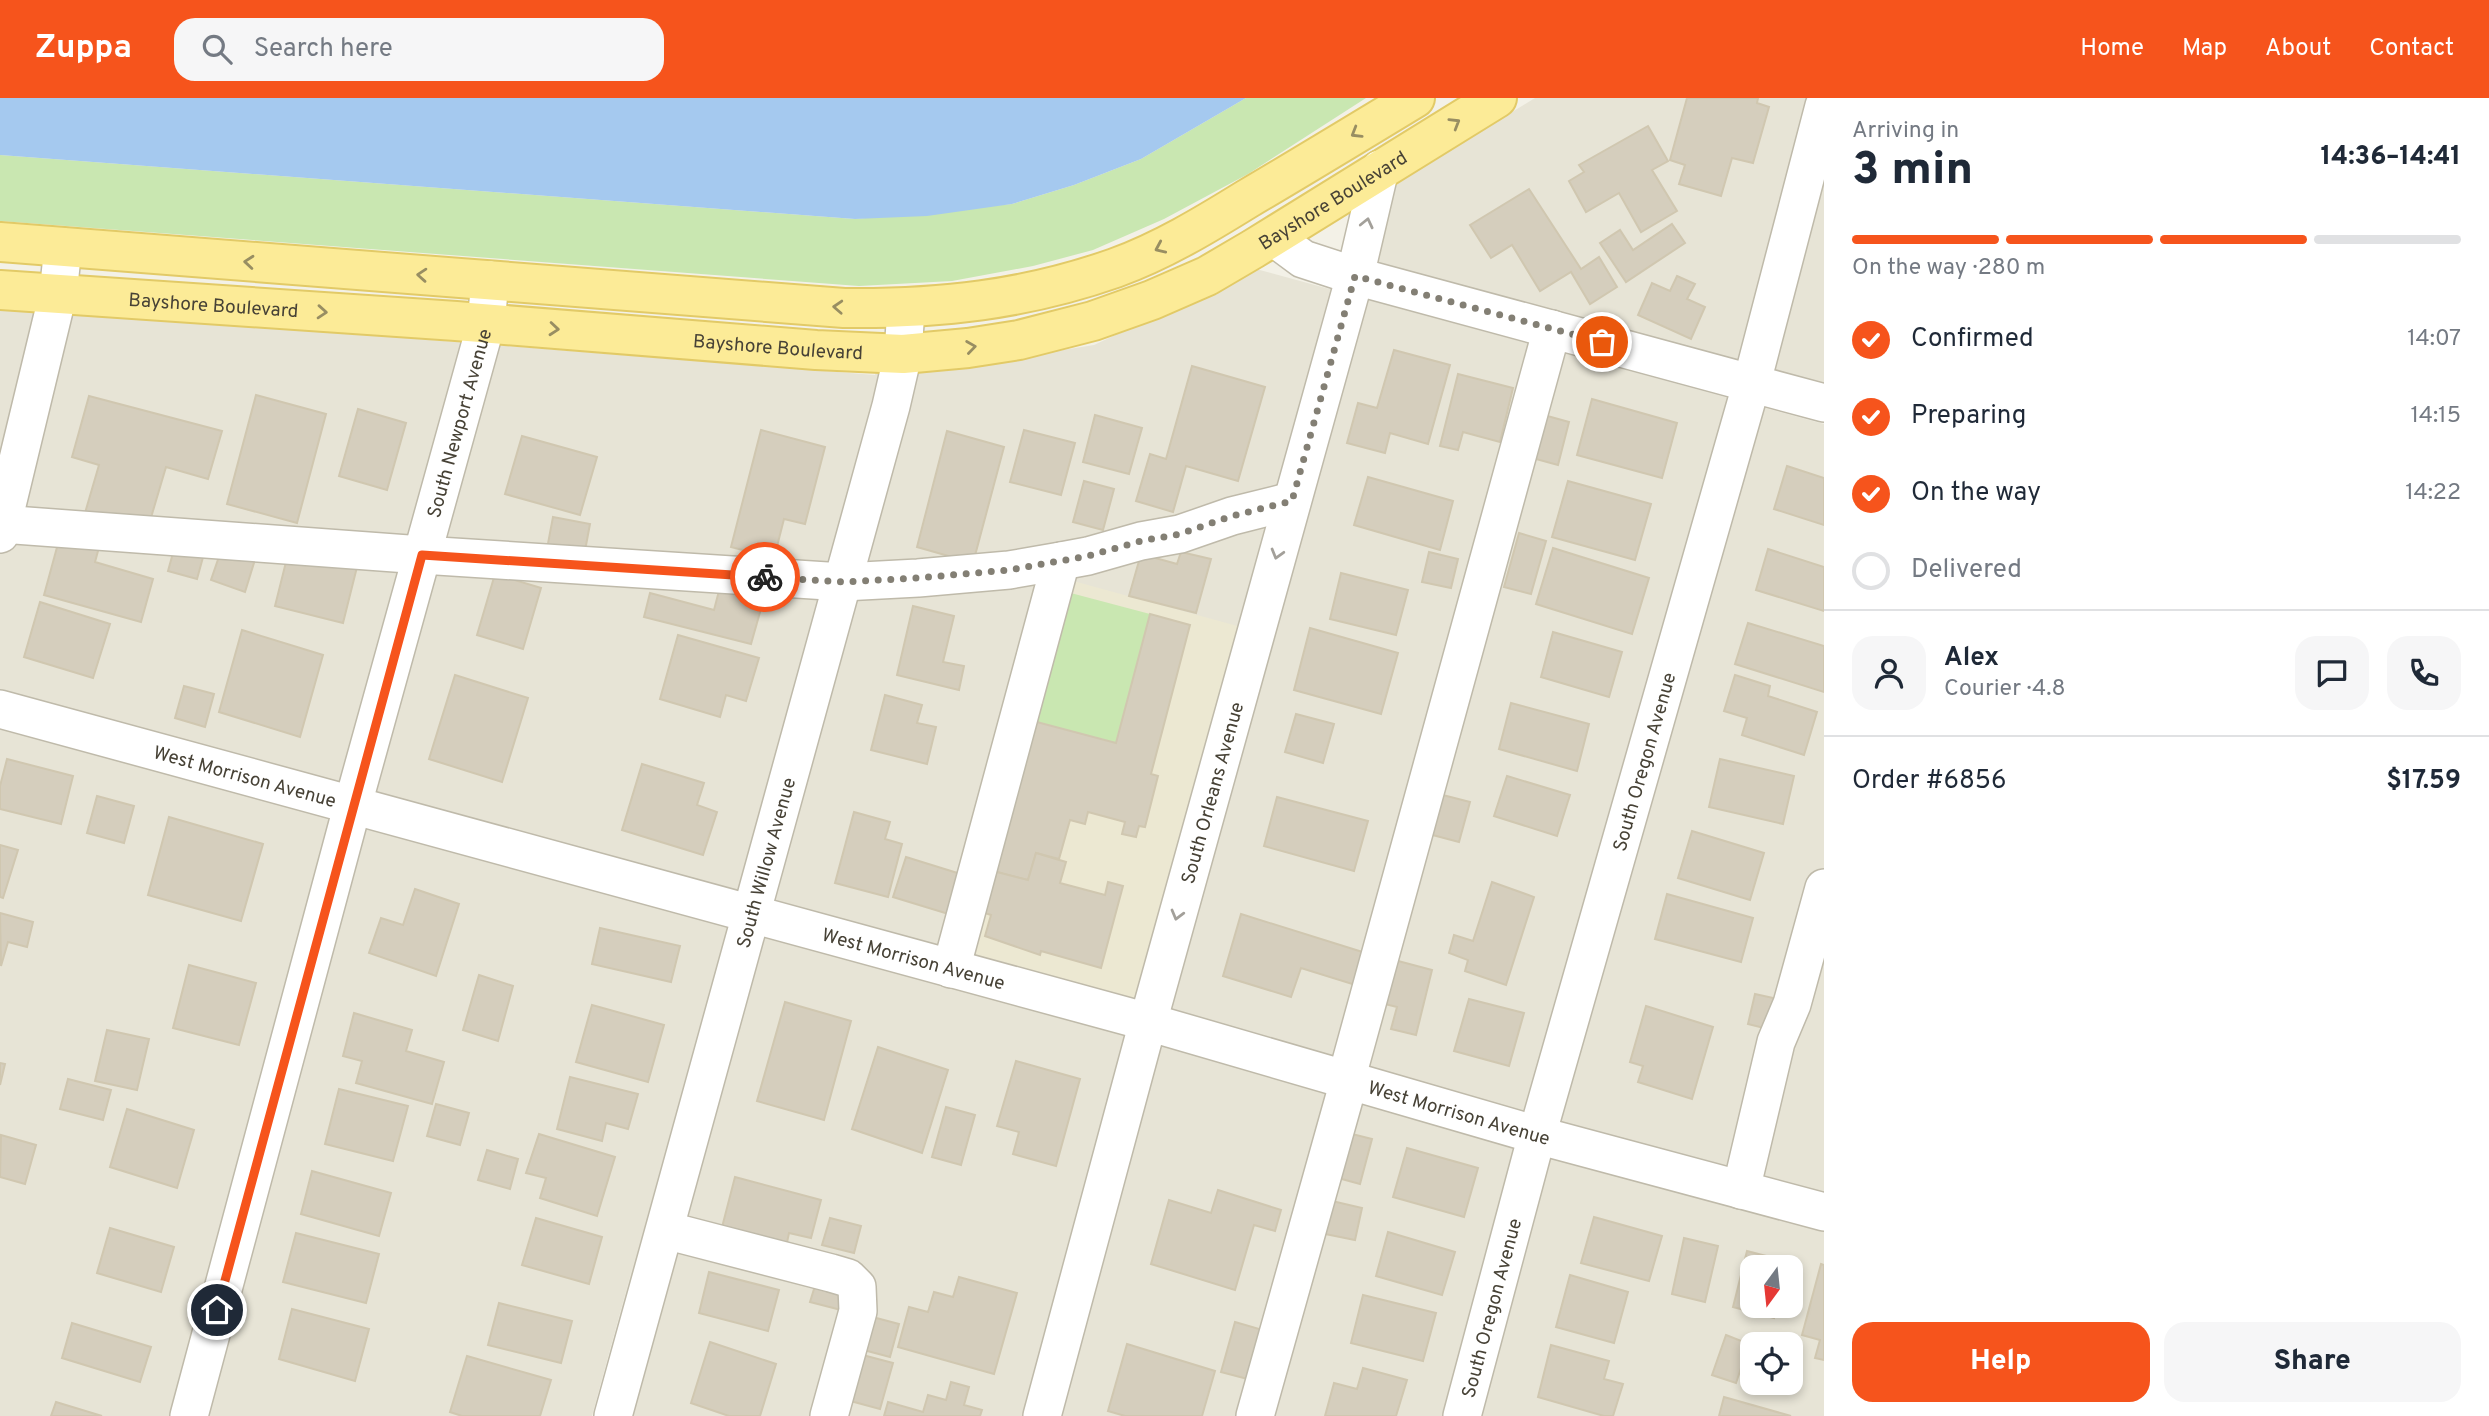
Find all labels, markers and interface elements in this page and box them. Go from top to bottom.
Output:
search box [174,18,664,81]
text: Zuppa [35,28,132,70]
icon: search [198,30,236,68]
text: Search here [254,33,393,66]
text: Home [2080,34,2144,64]
text: Map [2182,34,2227,64]
text: About [2265,34,2331,64]
text: Contact [2369,34,2454,64]
text: Arriving in [1852,117,1959,146]
one-way arrow [1448,119,1461,132]
one-way arrow [1351,125,1364,138]
text: 14:36–14:41 [2320,141,2461,174]
text: 3 min [1852,142,1973,201]
street label: Bayshore Boulevard [1255,147,1412,257]
one-way arrow [1359,217,1373,229]
one-way arrow [1155,240,1167,254]
text: On the way · 280 m [1852,254,2045,283]
one-way arrow [244,255,255,270]
one-way arrow [416,268,427,283]
street label: Bayshore Boulevard [128,289,299,324]
one-way arrow [832,300,843,315]
one-way arrow [317,304,328,319]
pin [1572,312,1632,372]
one-way arrow [549,321,560,336]
icon: check [1852,321,1890,359]
icon: bag [1583,323,1621,361]
text: Confirmed [1911,323,2034,356]
text: 14:07 [2407,325,2461,354]
street label: South Newport Avenue [423,326,498,521]
street label: Bayshore Boulevard [692,330,863,366]
one-way arrow [965,340,977,355]
icon: check [1852,398,1890,436]
text: Preparing [1911,400,2026,433]
text: 14:15 [2411,402,2461,431]
icon: check [1852,475,1890,513]
text: On the way [1911,477,2041,510]
text: 14:22 [2405,479,2461,508]
courier [730,542,800,612]
one-way arrow [1271,548,1286,560]
text: Delivered [1911,554,2022,587]
icon: bike [746,558,784,596]
button: person [1852,636,1926,710]
button: chat [2295,636,2369,710]
button: phone [2387,636,2461,710]
text: Alex [1944,642,1999,675]
street label: South Oregon Avenue [1609,670,1682,854]
text: Courier · 4.8 [1944,675,2065,704]
street label: South Orleans Avenue [1177,699,1250,887]
street label: West Morrison Avenue [150,741,339,814]
text: Order #6856 [1852,765,2006,798]
text: $17.59 [2386,765,2461,798]
street label: South Willow Avenue [732,775,802,951]
one-way arrow [1171,909,1186,921]
street label: West Morrison Avenue [819,924,1007,996]
street label: West Morrison Avenue [1365,1077,1552,1152]
street label: South Oregon Avenue [1457,1216,1528,1401]
north arrow [1740,1255,1802,1318]
map controls [1740,1255,1803,1395]
pin [187,1280,247,1340]
icon: home [198,1291,236,1329]
button: Help [1852,1322,2150,1402]
button: Share [2164,1322,2461,1402]
button: locate [1740,1332,1803,1395]

